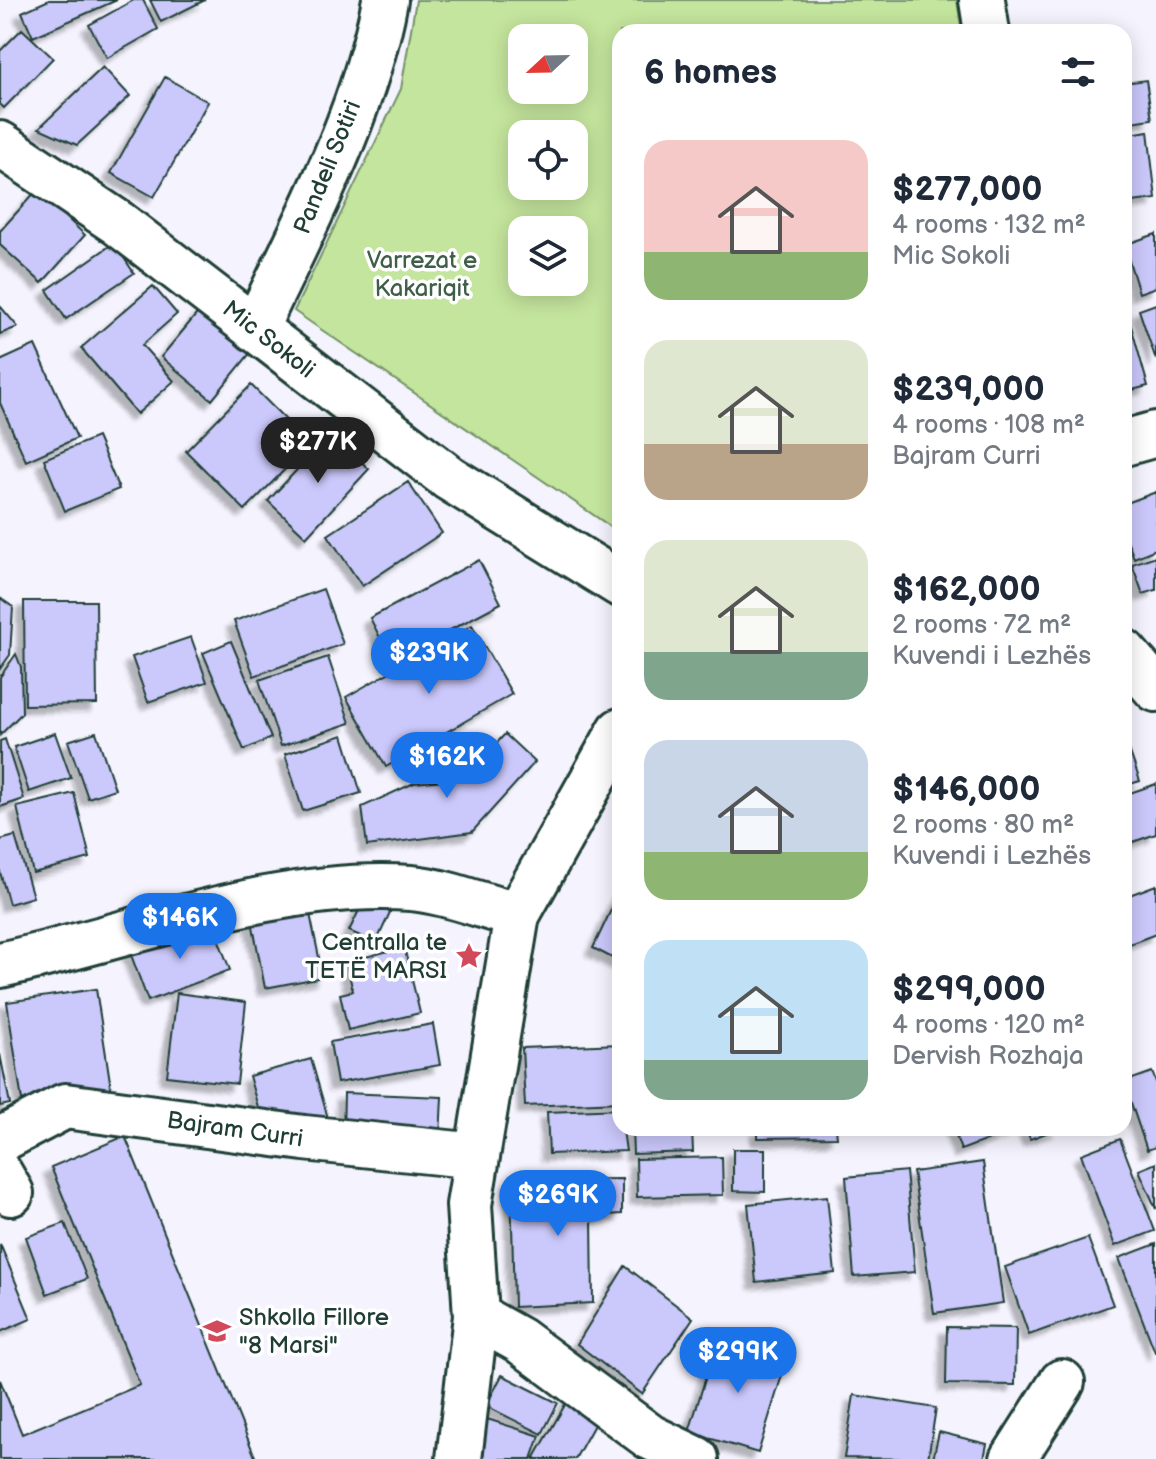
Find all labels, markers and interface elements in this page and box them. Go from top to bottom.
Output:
north arrow [508,24,588,104]
map controls [508,24,588,296]
icon: filters [1056,50,1100,94]
text: 6 homes [644,52,777,93]
street label: Pandeli Sotiri [288,96,367,238]
button: locate [508,120,588,200]
text: $277,000 [892,169,1043,210]
icon: home [708,172,804,268]
text: 4 rooms · 132 m² [892,210,1086,241]
button: layers [508,216,588,296]
text: Mic Sokoli [892,241,1010,272]
park label: Varrezat e Kakariqit [367,246,477,303]
street label: Mic Sokoli [217,294,321,384]
text: $239,000 [892,369,1045,410]
icon: home [708,372,804,468]
text: 4 rooms · 108 m² [892,410,1085,441]
pin: $277K [262,417,374,485]
text: $277K [279,427,357,458]
text: Bajram Curri [892,441,1041,472]
text: $162,000 [892,569,1041,610]
icon: home [708,572,804,668]
text: 2 rooms · 72 m² [892,610,1071,641]
pin: $239K [373,628,485,696]
text: $239K [389,638,469,669]
text: Kuvendi i Lezhës [892,641,1091,672]
pin: $162K [391,732,503,800]
text: $162K [408,742,486,773]
text: $146,000 [892,769,1040,810]
icon: home [708,772,804,868]
text: 2 rooms · 80 m² [892,810,1074,841]
text: Kuvendi i Lezhës [892,841,1091,872]
pin: $146K [124,893,236,961]
text: $146K [142,903,218,934]
place label: Centralla te TETË MARSI [305,928,447,985]
place icon: Centralla te TETË MARSI [454,941,484,971]
text: $299,000 [892,969,1046,1010]
icon: home [708,972,804,1068]
text: 4 rooms · 120 m² [892,1010,1085,1041]
text: Dervish Rozhaja [892,1041,1084,1072]
street label: Bajram Curri [165,1106,305,1153]
pin: $269K [502,1170,614,1238]
text: $269K [517,1180,599,1211]
place label: Shkolla Fillore "8 Marsi" [239,1303,389,1360]
school or university icon: Shkolla Fillore "8 Marsi" [202,1316,232,1346]
pin: $299K [682,1327,794,1395]
text: $299K [698,1337,778,1368]

